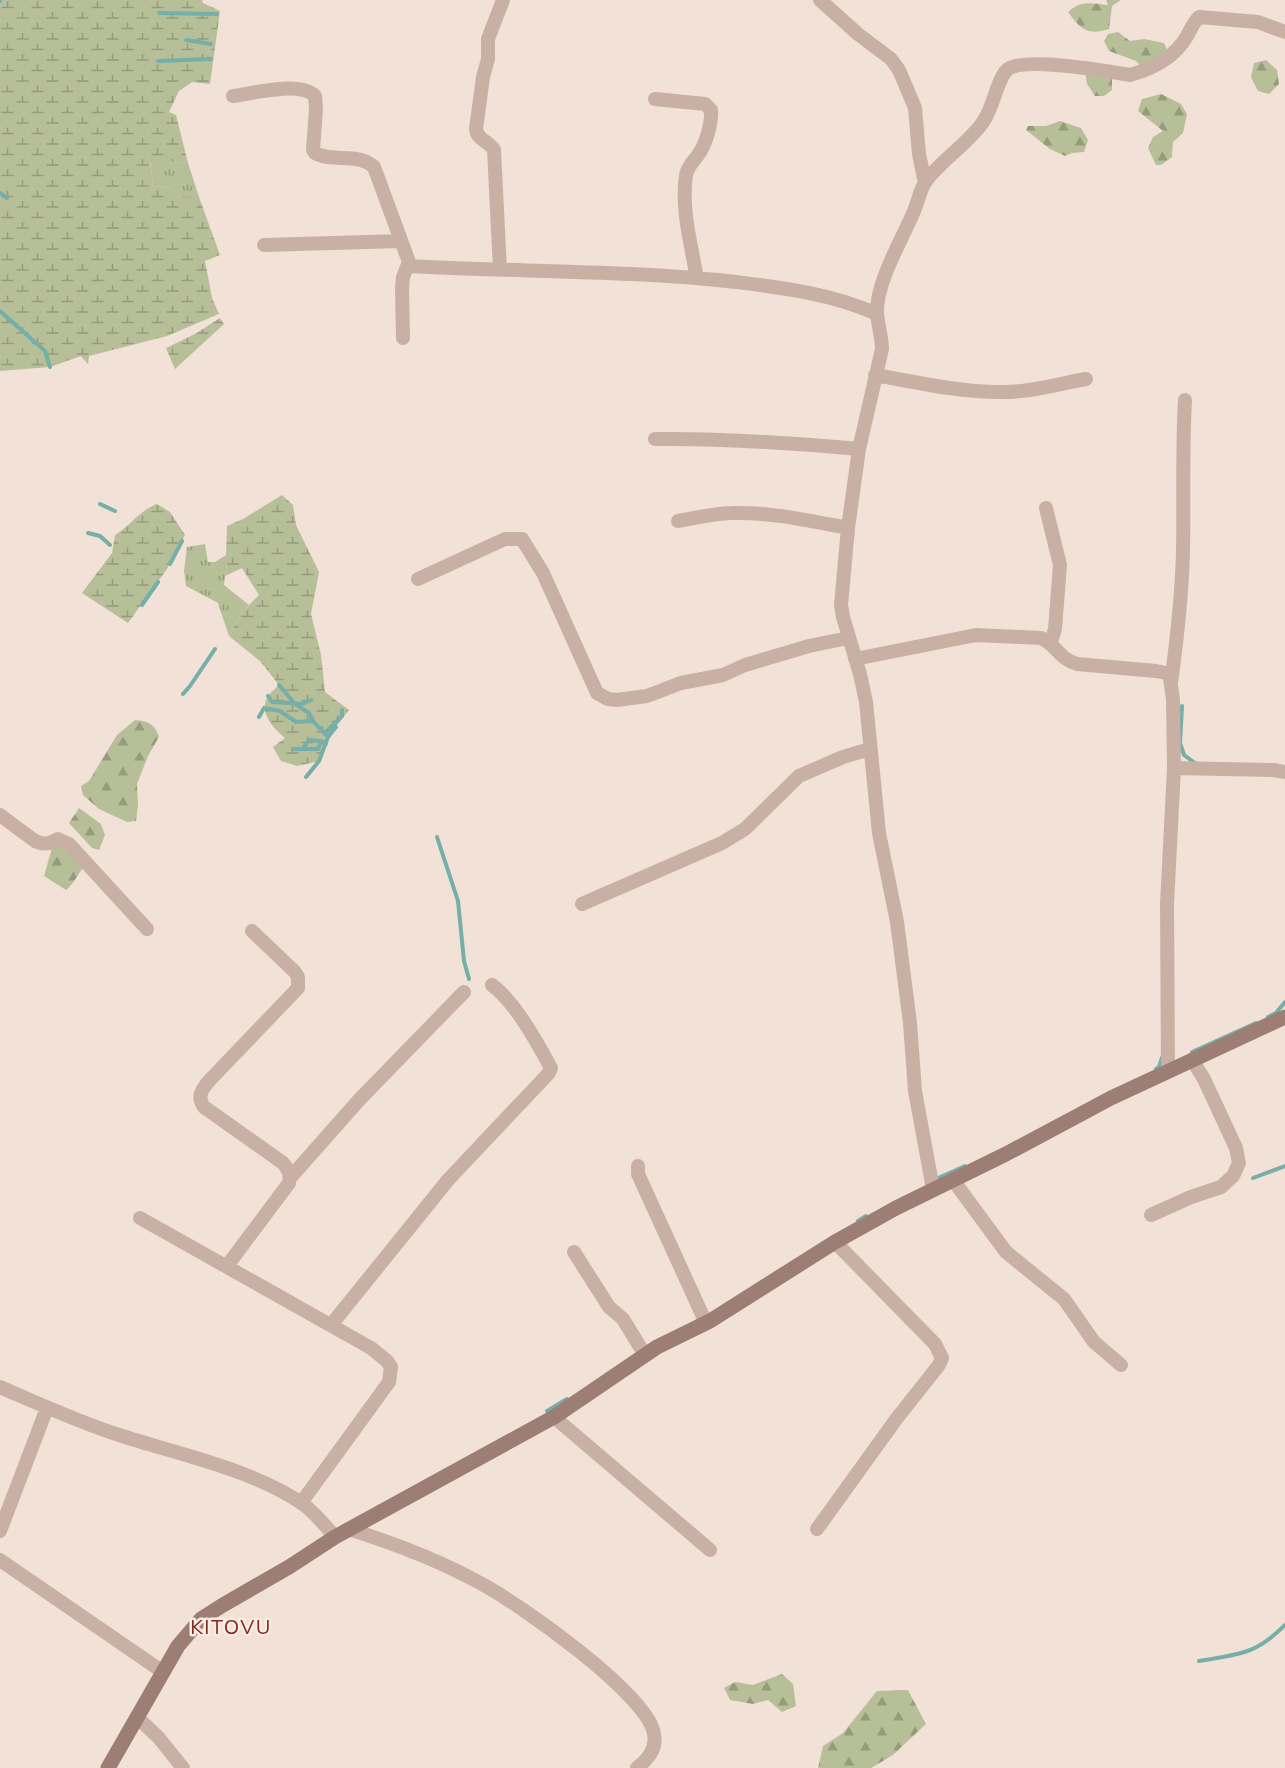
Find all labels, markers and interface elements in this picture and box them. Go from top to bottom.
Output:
district label: KITOVU [190,1614,272,1639]

